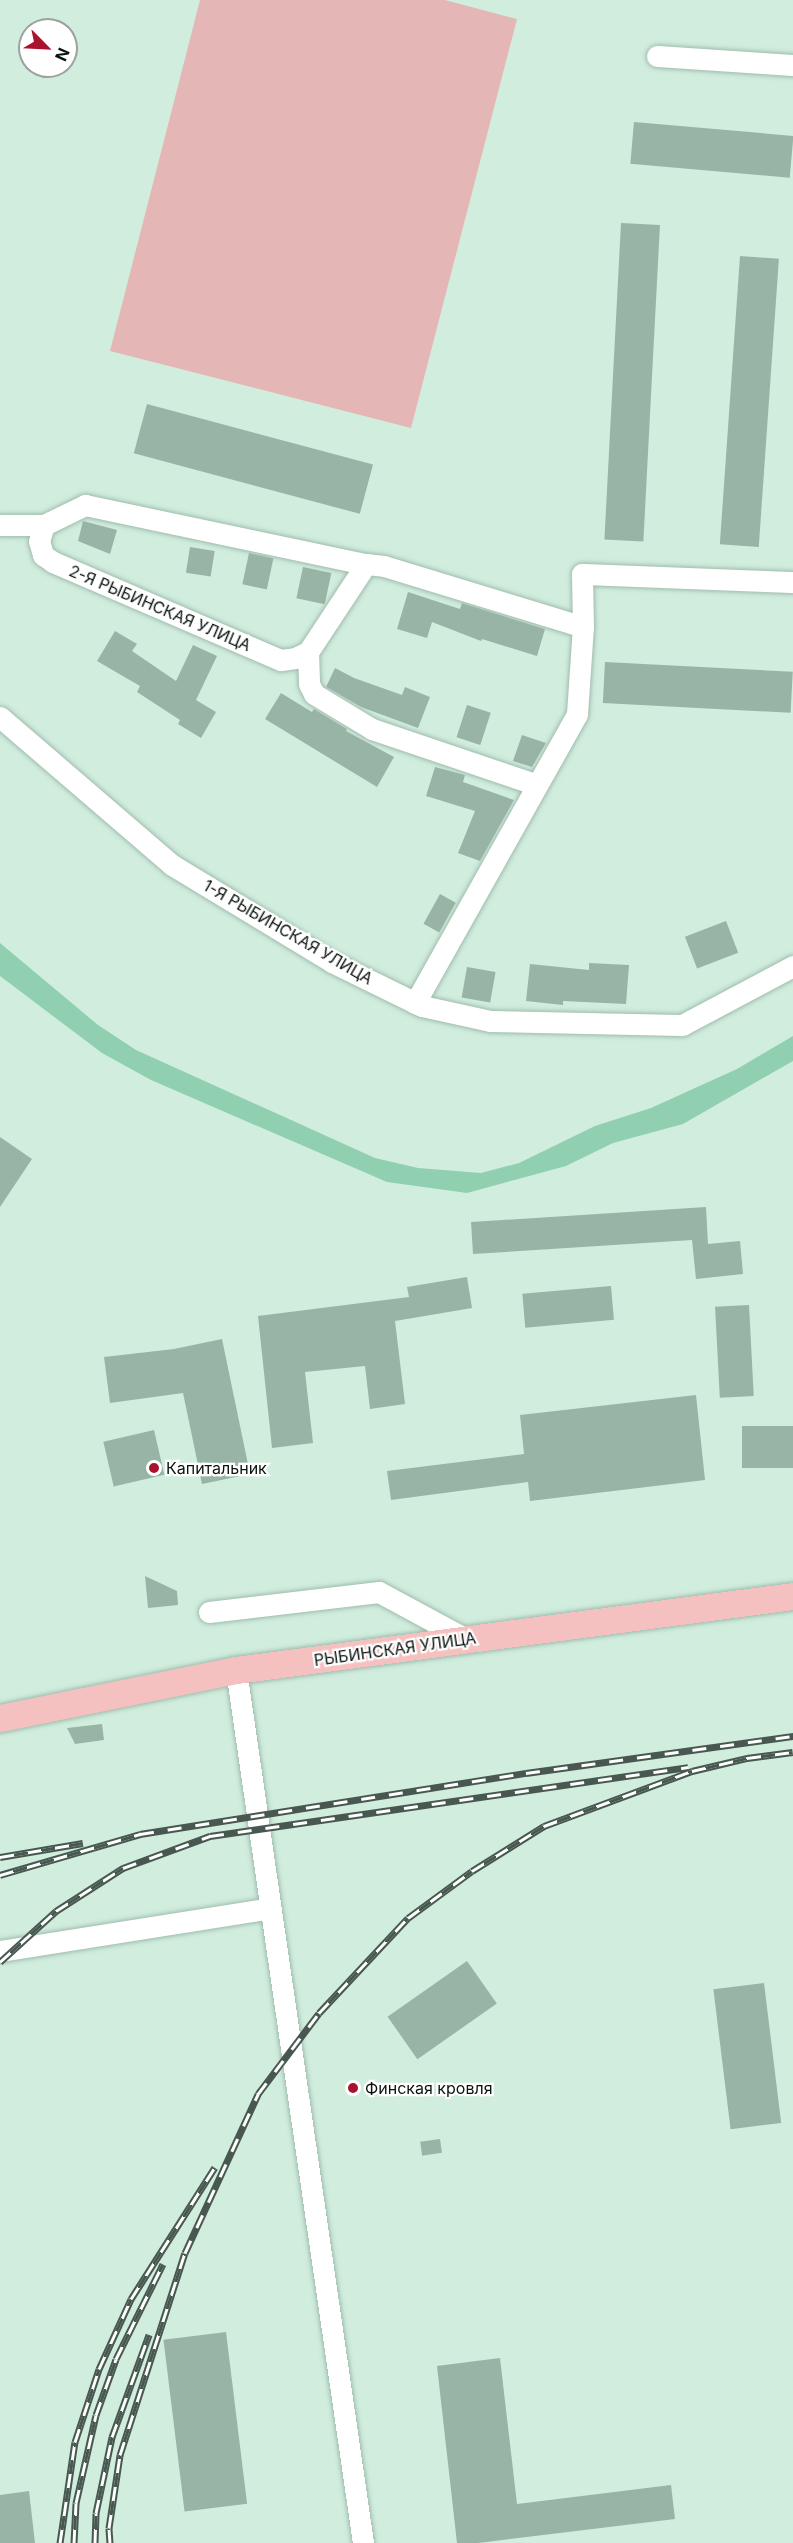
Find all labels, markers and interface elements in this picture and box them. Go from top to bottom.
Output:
north arrow [18,18,78,78]
text: N [51,45,74,64]
street label: 2-Я РЫБИНСКАЯ УЛИЦА [66,561,254,655]
street label: 1-Я РЫБИНСКАЯ УЛИЦА [200,876,376,988]
place label: Капитальник [166,1458,267,1478]
marker: Капитальник [147,1461,161,1475]
street label: РЫБИНСКАЯ УЛИЦА [313,1628,477,1670]
place label: Финская кровля [365,2078,493,2098]
marker: Финская кровля [346,2081,360,2095]

